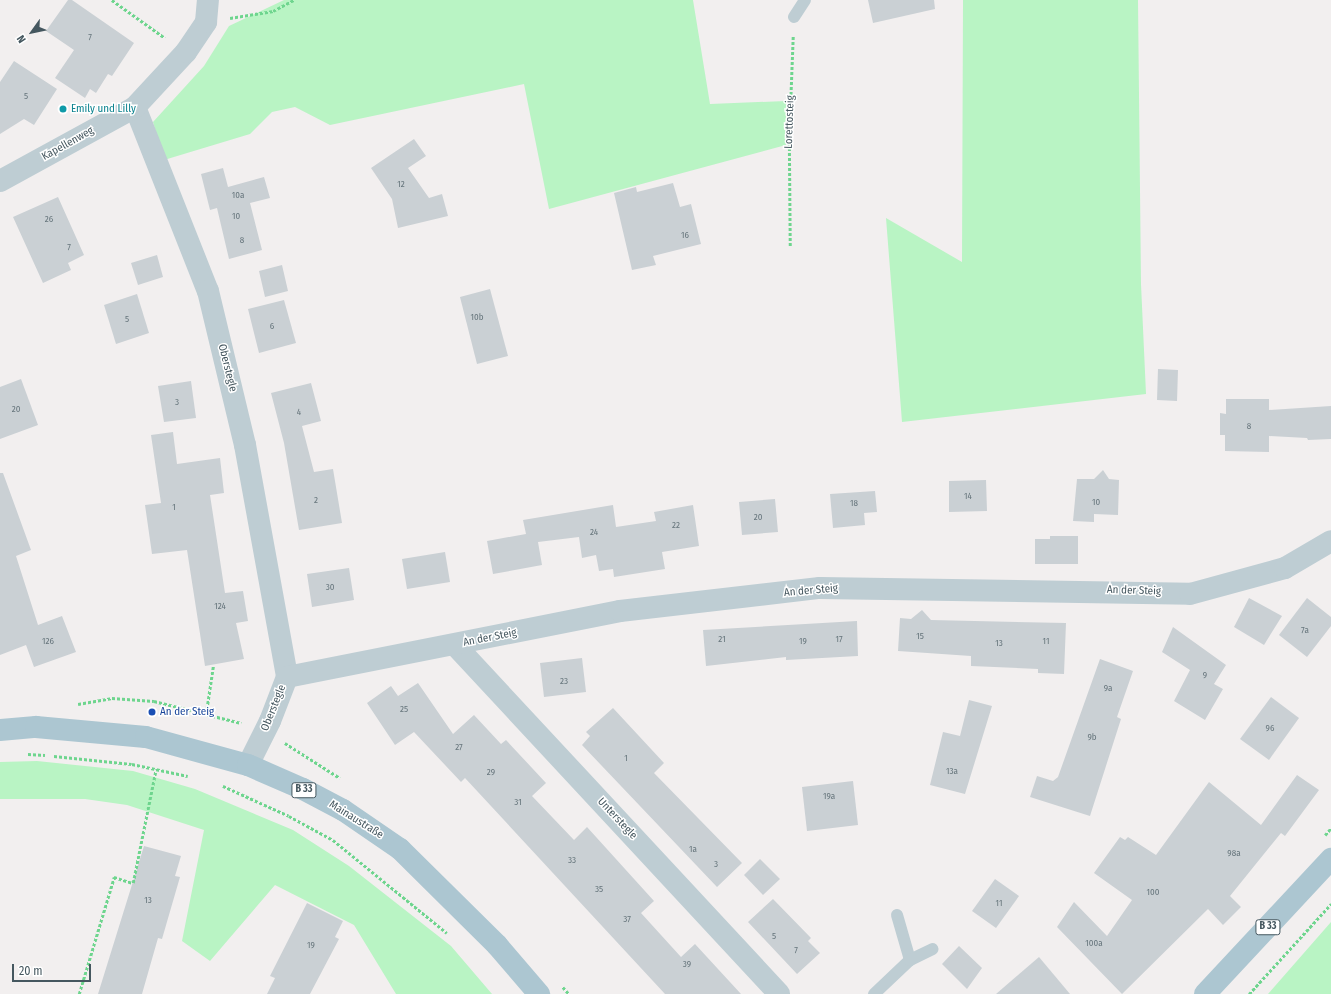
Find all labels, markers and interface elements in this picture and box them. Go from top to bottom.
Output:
north arrow [12,12,52,52]
house number: 7 [88,32,92,42]
text: N [14,33,29,45]
house number: 5 [24,91,28,101]
street label: Lorettosteig [782,95,798,149]
place label: Emily und Lilly [71,102,136,116]
marker: Emily und Lilly [58,104,68,114]
street label: Kapellenweg [40,124,96,164]
house number: 12 [397,179,405,189]
house number: 10a [232,190,244,200]
house number: 10 [232,211,240,221]
house number: 26 [45,214,53,224]
house number: 16 [681,230,689,240]
house number: 8 [240,235,244,245]
house number: 7 [67,242,71,252]
house number: 10b [471,312,483,322]
house number: 5 [125,314,129,324]
house number: 6 [270,321,274,331]
street label: Oberstegle [215,343,239,393]
house number: 3 [175,397,179,407]
house number: 20 [12,404,20,414]
house number: 4 [297,407,301,417]
house number: 8 [1247,421,1251,431]
house number: 14 [964,491,972,501]
house number: 2 [314,495,318,505]
house number: 10 [1092,497,1100,507]
house number: 18 [850,498,858,508]
house number: 1 [172,502,176,512]
house number: 20 [754,512,762,522]
house number: 22 [672,520,680,530]
house number: 24 [590,527,598,537]
house number: 30 [326,582,334,592]
street label: An der Steig [783,582,839,600]
street label: An der Steig [1107,583,1161,599]
house number: 124 [214,601,226,611]
house number: 7a [1301,625,1309,635]
street label: An der Steig [462,626,518,650]
house number: 15 [916,631,924,641]
house number: 21 [718,634,726,644]
house number: 17 [835,634,843,644]
house number: 126 [42,636,54,646]
house number: 19 [799,636,807,646]
house number: 11 [1043,636,1049,646]
house number: 13 [995,638,1003,648]
house number: 9 [1203,670,1207,680]
house number: 23 [560,676,568,686]
street label: Oberstegle [259,683,289,733]
house number: 9a [1104,683,1112,693]
house number: 25 [400,704,408,714]
place label: An der Steig [160,705,214,719]
marker: An der Steig [147,707,157,717]
house number: 96 [1266,723,1274,733]
house number: 9b [1087,732,1097,742]
house number: 27 [455,742,463,752]
house number: 1 [624,753,628,763]
house number: 13a [946,766,958,776]
house number: 29 [487,767,495,777]
road number: B 33 [291,782,317,798]
house number: 19a [823,791,835,801]
street label: Unterstegle [594,796,640,842]
house number: 31 [514,797,522,807]
street label: Mainaustraße [326,798,386,842]
house number: 1a [689,844,697,854]
house number: 98a [1227,848,1241,858]
house number: 33 [568,855,576,865]
house number: 3 [714,859,718,869]
house number: 35 [595,884,603,894]
house number: 100 [1147,887,1159,897]
house number: 13 [144,895,152,905]
house number: 11 [996,898,1002,908]
house number: 37 [623,914,631,924]
road number: B 33 [1255,919,1281,935]
house number: 5 [772,931,776,941]
house number: 100a [1085,938,1103,948]
house number: 19 [307,940,315,950]
house number: 7 [794,945,798,955]
scale bar [14,956,93,982]
house number: 39 [683,959,691,969]
text: 20 m [19,964,43,978]

